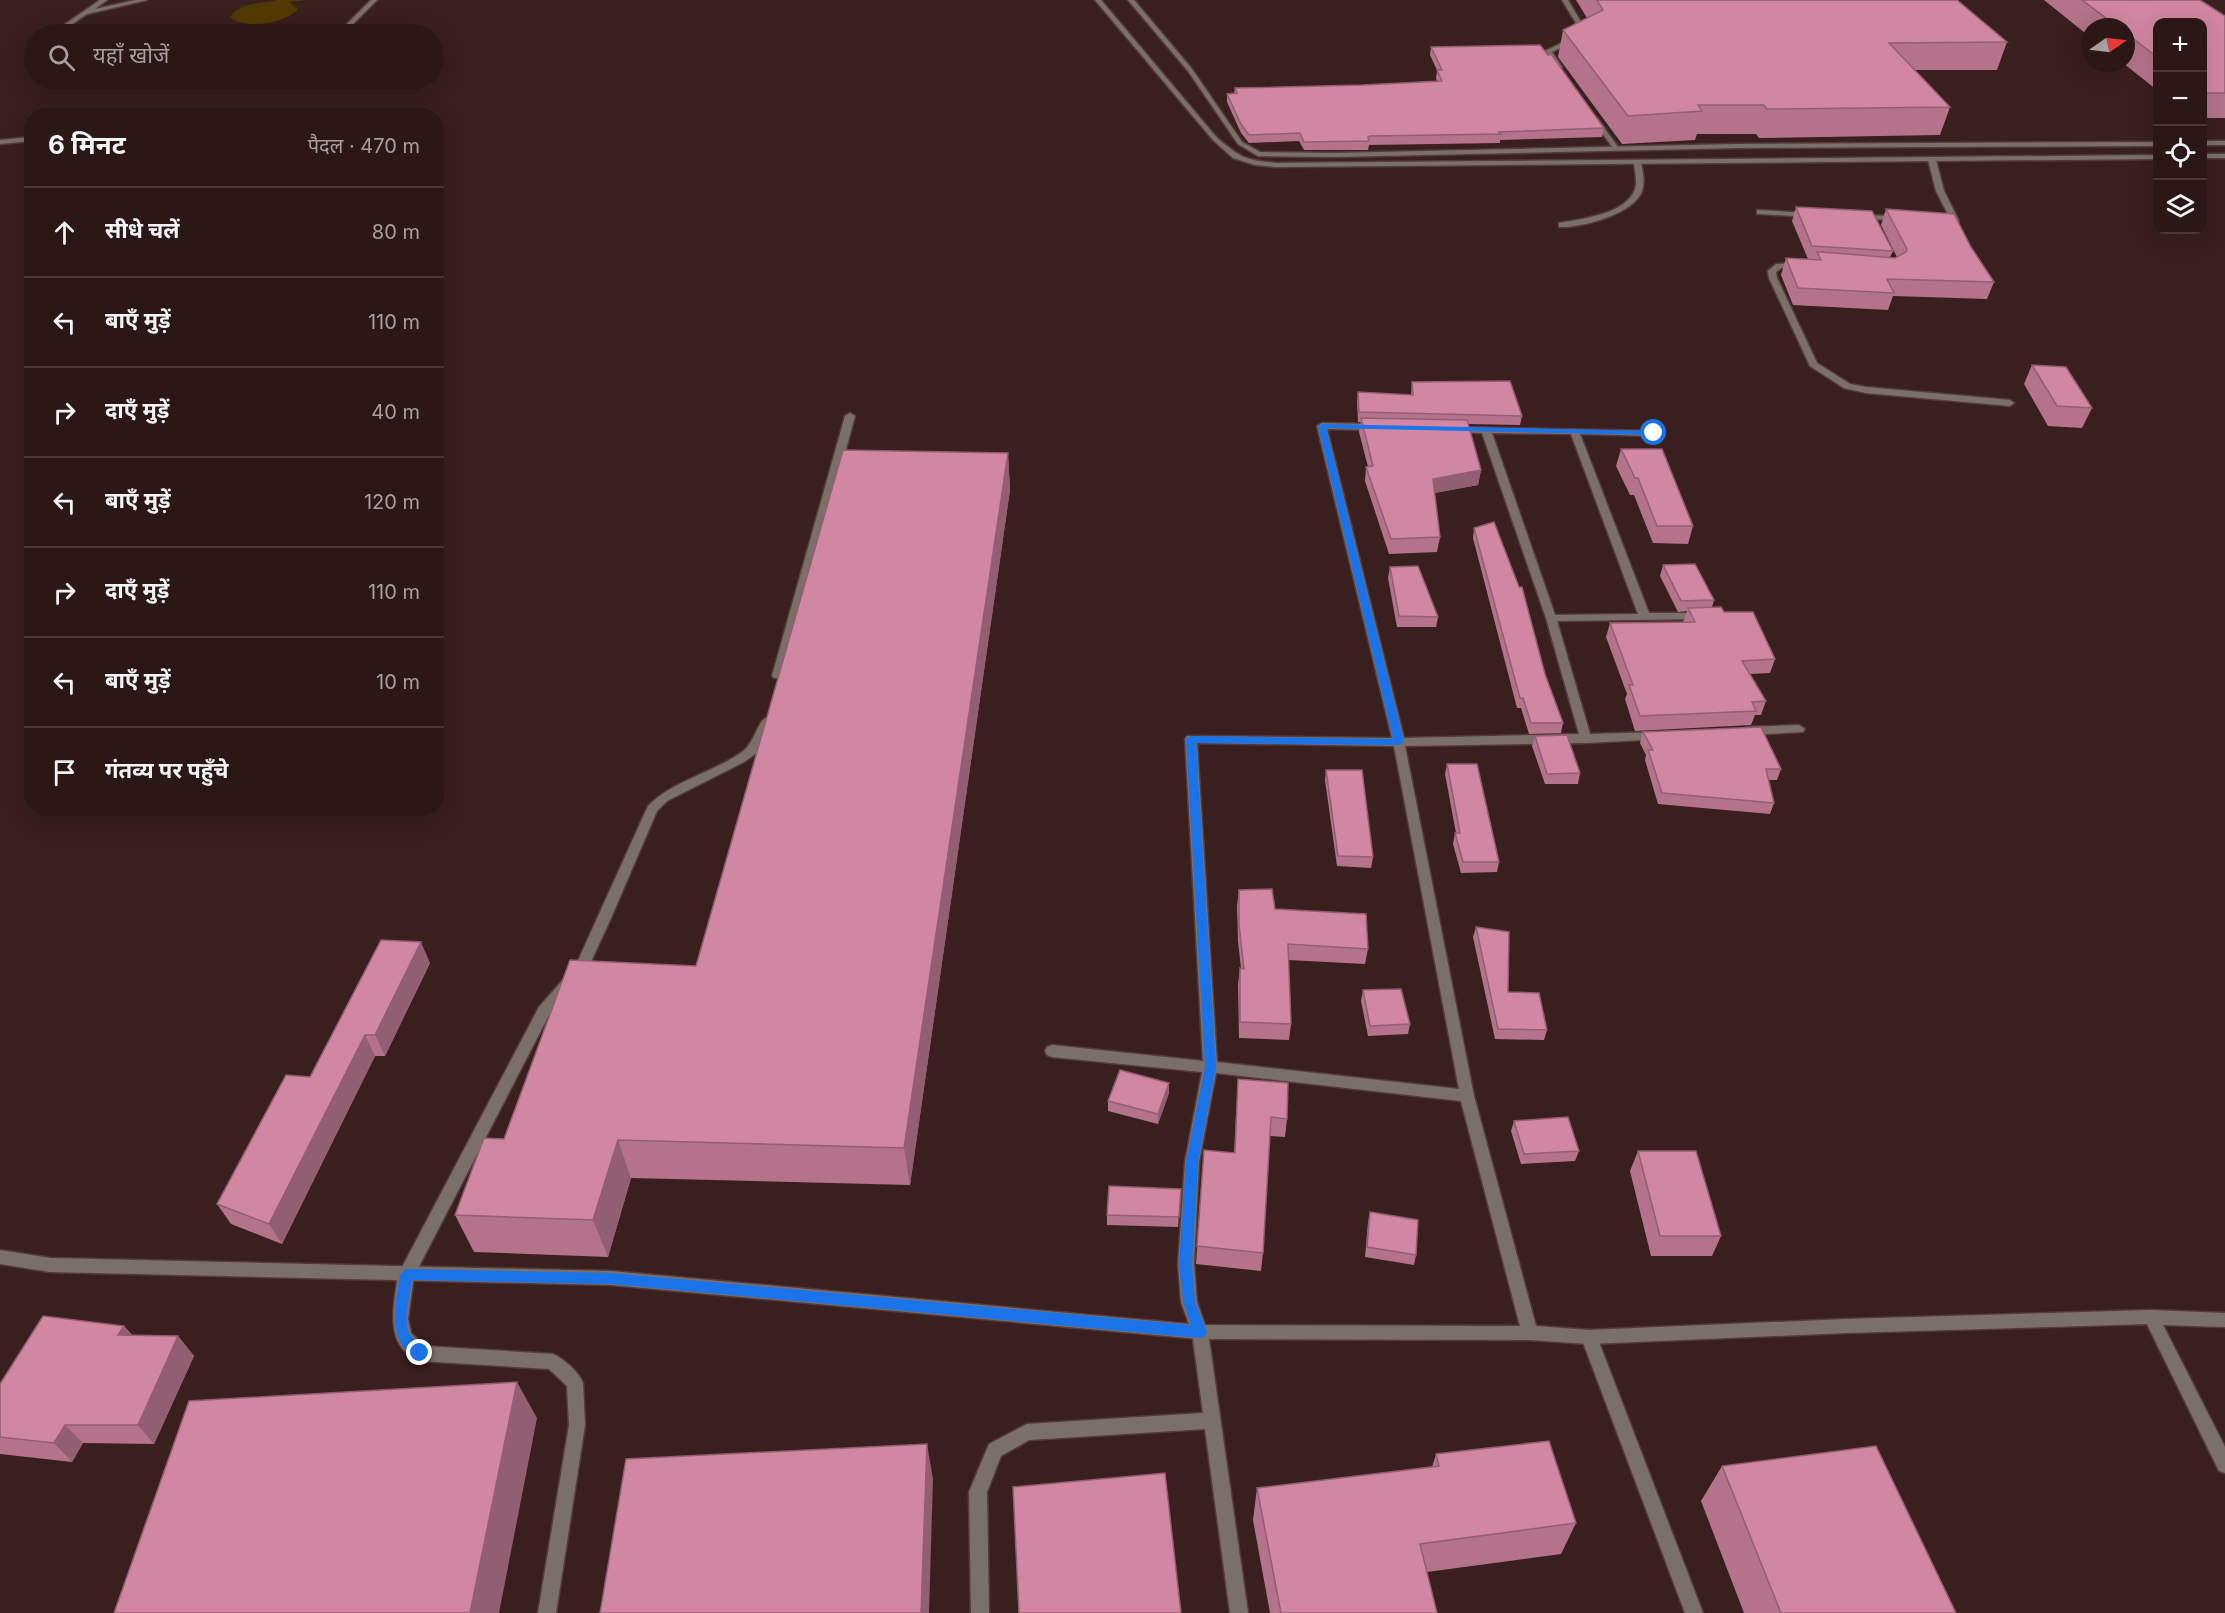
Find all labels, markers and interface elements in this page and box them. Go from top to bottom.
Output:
north arrow [2081,18,2135,72]
map controls [2153,18,2207,234]
button: + [2153,18,2207,72]
search box [24,24,444,90]
icon: search [45,41,78,74]
text: यहाँ खोजें [93,42,169,68]
button: − [2153,72,2207,126]
button: locate [2153,126,2207,180]
text: 6 मिनट [48,129,126,160]
text: पैदल · 470 m [308,134,420,158]
button: layers [2153,180,2207,234]
icon: ahead [48,216,81,249]
text: सीधे चलें [105,217,180,243]
text: 80 m [372,220,420,244]
icon: left [48,306,81,339]
text: बाएँ मुड़ें [105,307,171,333]
text: 110 m [368,310,420,334]
icon: right [48,396,81,429]
text: दाएँ मुड़ें [105,397,169,423]
text: 40 m [371,400,420,424]
route start [1640,419,1666,445]
icon: left [48,486,81,519]
text: बाएँ मुड़ें [105,487,171,513]
text: 120 m [364,490,420,514]
icon: right [48,576,81,609]
text: दाएँ मुड़ें [105,577,169,603]
text: 110 m [368,580,420,604]
icon: left [48,666,81,699]
text: बाएँ मुड़ें [105,667,171,693]
text: 10 m [376,670,420,694]
icon: arrive [48,756,81,789]
text: गंतव्य पर पहुँचे [105,757,229,783]
route end [406,1339,432,1365]

